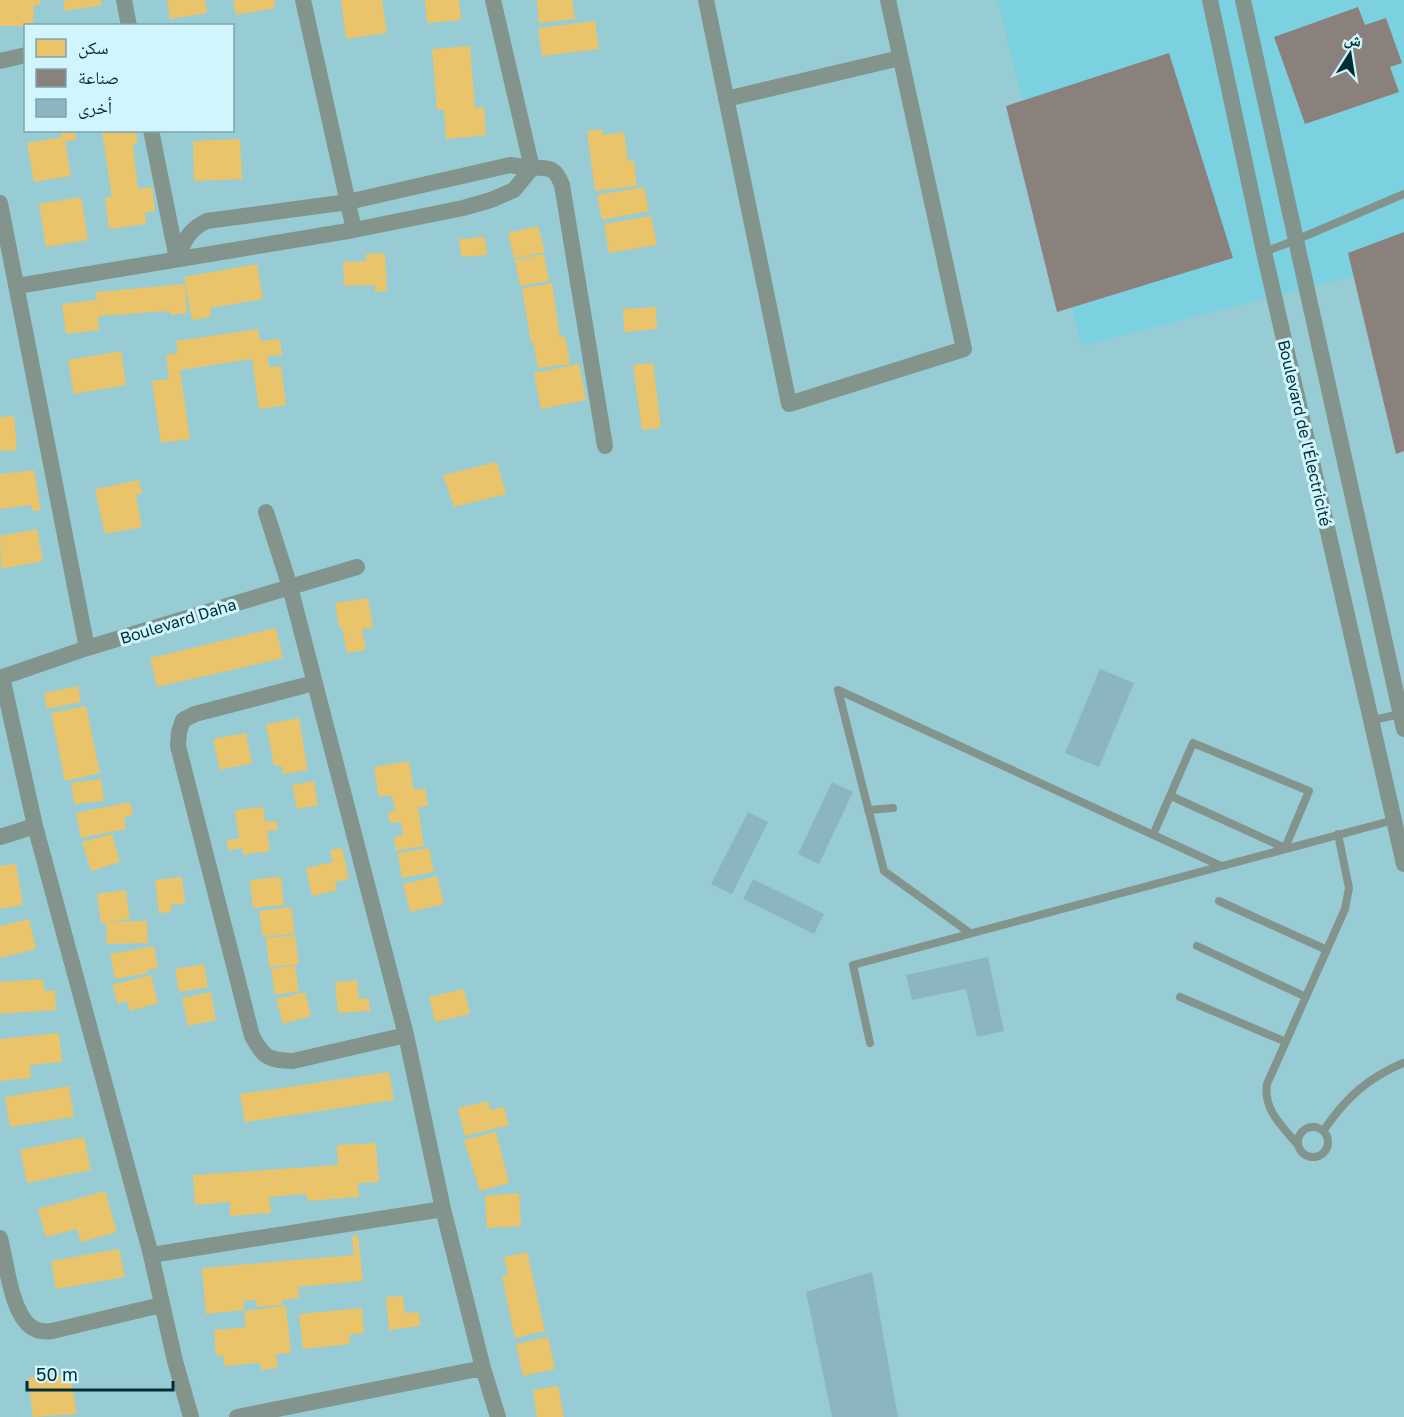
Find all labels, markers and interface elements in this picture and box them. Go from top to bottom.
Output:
legend [24,24,234,132]
north arrow [1320,24,1380,84]
text: ش [1343,28,1364,51]
text: سكن [78,36,109,59]
text: صناعة [78,66,119,88]
text: أخرى [78,96,112,119]
street label: Boulevard de l'Électricité [1274,338,1336,528]
street label: Boulevard Daha [117,594,239,648]
scale bar [27,1354,172,1392]
text: 50 m [36,1363,78,1385]

